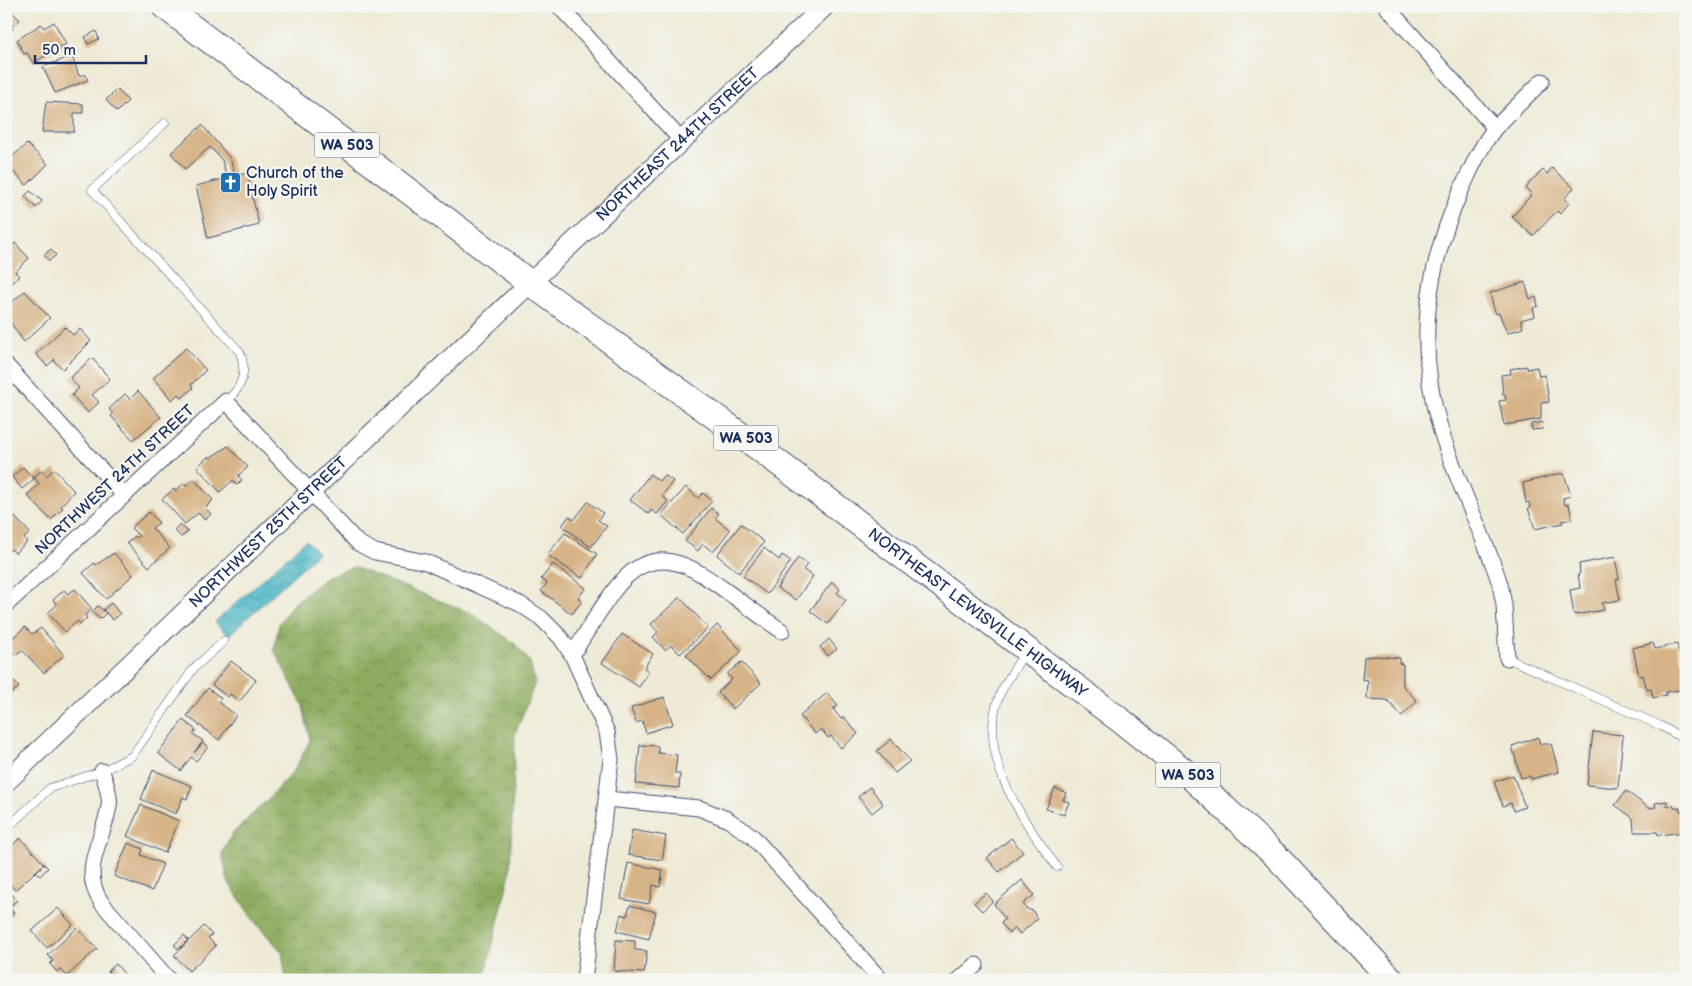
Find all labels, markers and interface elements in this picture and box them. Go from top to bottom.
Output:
scale bar [35,32,146,64]
text: 50 m [42,41,76,60]
street label: NORTHEAST 244TH STREET [592,63,763,225]
road number: WA 503 [314,132,380,158]
place label: Church of the Holy Spirit [246,164,344,201]
church icon: Church of the Holy Spirit [218,170,242,194]
street label: NORTHWEST 24TH STREET [31,401,199,559]
road number: WA 503 [714,426,778,450]
street label: NORTHWEST 25TH STREET [185,453,351,612]
street label: NORTHEAST LEWISVILLE HIGHWAY [864,524,1091,702]
road number: WA 503 [1156,762,1220,788]

